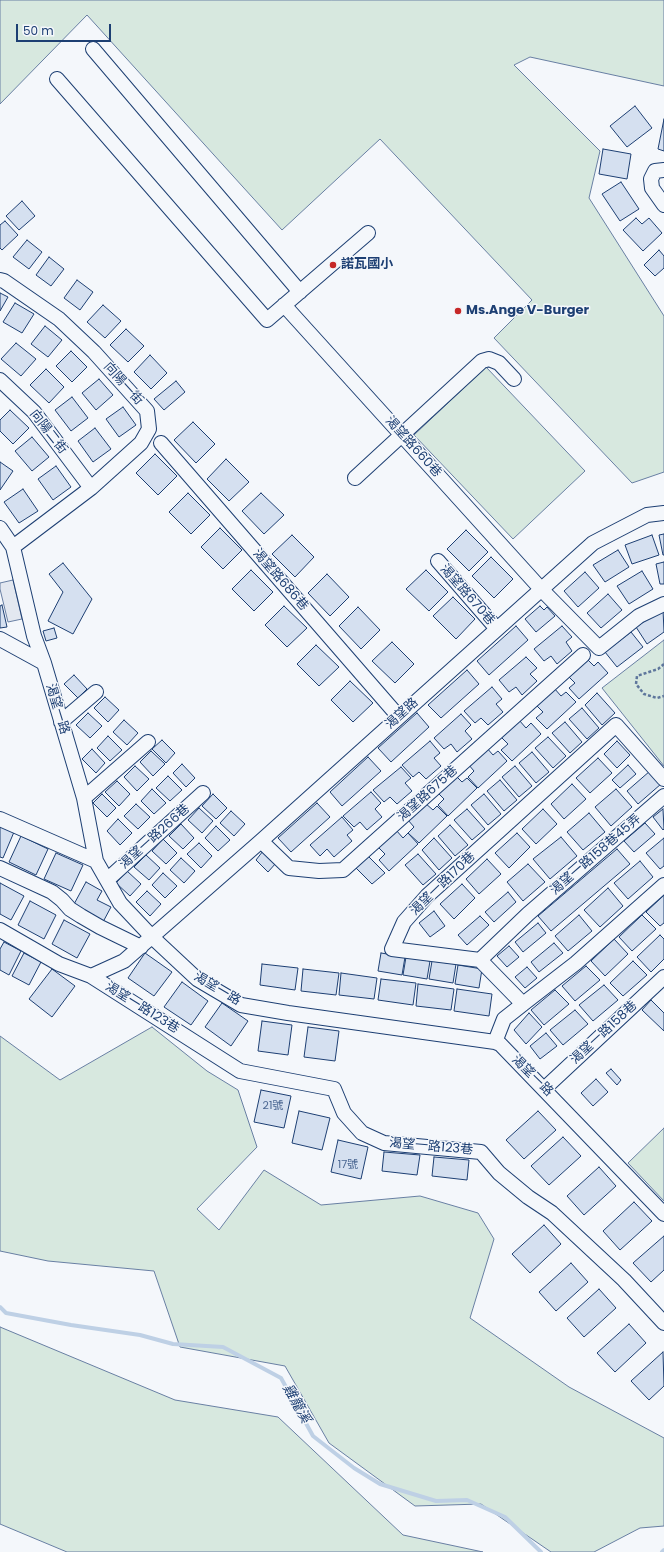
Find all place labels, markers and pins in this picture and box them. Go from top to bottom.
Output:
place label: 諾瓦國小 [341,257,393,273]
marker: 諾瓦國小 [328,260,338,270]
place label: Ms.Ange V-Burger [466,303,589,319]
marker: Ms.Ange V-Burger [453,306,463,316]

